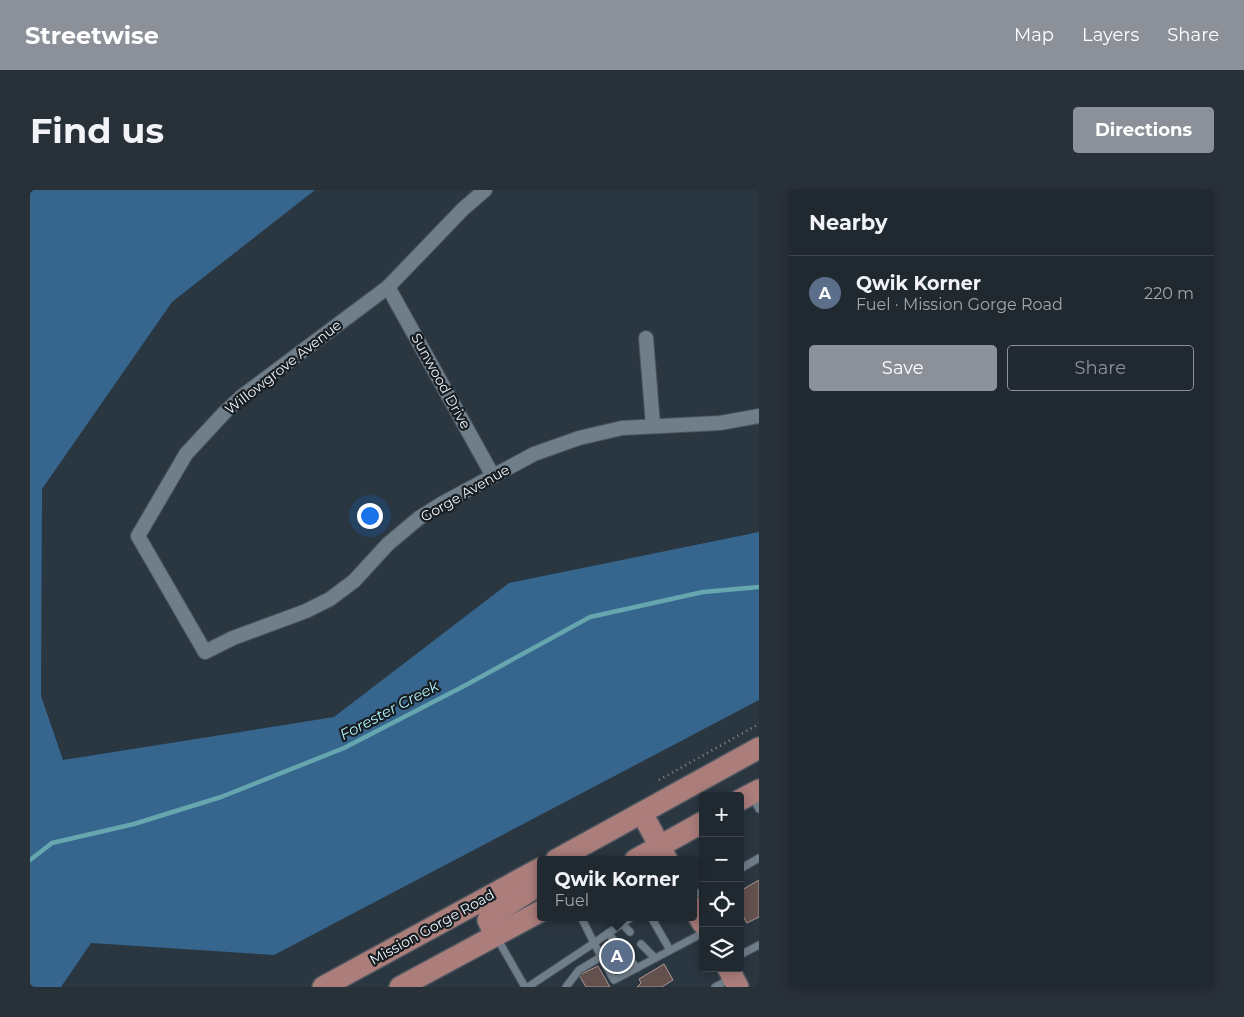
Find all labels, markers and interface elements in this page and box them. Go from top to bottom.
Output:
text: Streetwise [25,21,159,50]
text: Map [1014,24,1054,46]
text: Layers [1082,24,1139,46]
text: Share [1167,24,1219,46]
button: Directions [1073,107,1214,153]
text: Find us [30,109,164,152]
text: Nearby [809,210,888,235]
text: Qwik Korner [856,272,981,295]
text: A [819,284,831,303]
text: 220 m [1144,284,1194,303]
text: Fuel · Mission Gorge Road [856,295,1063,314]
street label: Willowgrove Avenue [221,316,345,418]
street label: Sunwood Drive [407,330,475,432]
button: Save [809,345,997,391]
button: Share [1007,345,1194,391]
street label: Gorge Avenue [417,460,513,526]
your location [357,503,383,529]
water label: Forester Creek [336,675,443,744]
map controls [699,792,744,972]
button: + [699,792,744,837]
button: − [699,837,744,882]
popup [537,856,697,921]
text: Qwik Korner [555,868,679,891]
button: locate [699,882,744,927]
street label: Mission Gorge Road [366,885,498,969]
text: Fuel [555,891,589,910]
button: layers [699,927,744,972]
pin: A [601,937,633,975]

